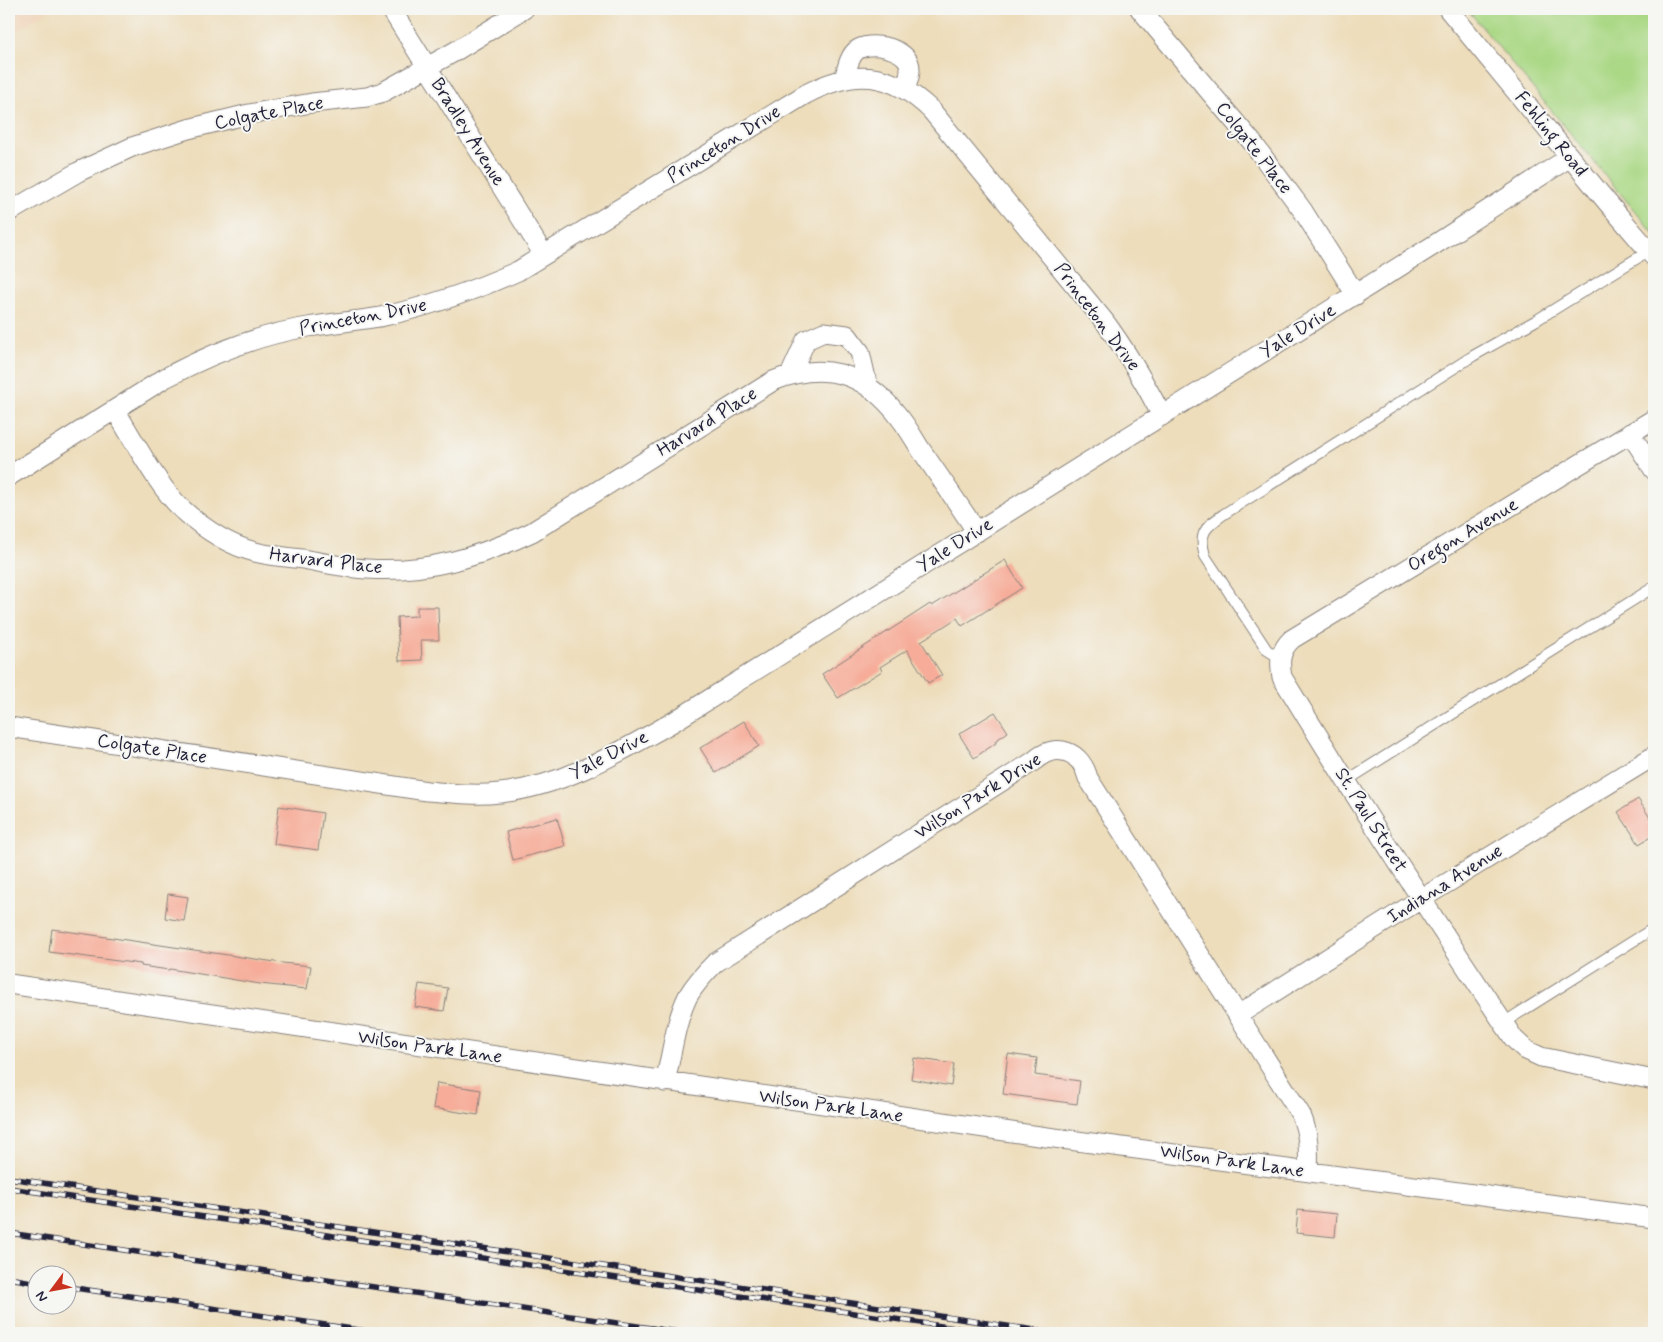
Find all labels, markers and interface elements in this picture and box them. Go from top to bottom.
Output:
street label: Bradley Avenue [425,73,511,191]
street label: Fehling Road [1507,86,1593,184]
street label: Colgate Place [212,90,326,138]
street label: Colgate Place [1208,97,1298,201]
street label: Princeton Drive [662,99,786,189]
street label: Princeton Drive [1048,258,1146,376]
street label: Princeton Drive [297,292,429,342]
street label: Yale Drive [1255,298,1341,364]
street label: Harvard Place [652,381,762,463]
street label: Oregon Avenue [1403,492,1525,580]
street label: Yale Drive [912,512,998,578]
street label: Harvard Place [268,542,384,580]
street label: Yale Drive [565,725,653,785]
street label: Colgate Place [95,728,209,772]
street label: Wilson Park Drive [910,747,1046,845]
street label: St. Paul Street [1329,763,1413,877]
street label: Indiana Avenue [1382,838,1508,930]
street label: Wilson Park Lane [356,1024,504,1070]
street label: Wilson Park Lane [757,1083,905,1129]
street label: Wilson Park Lane [1158,1138,1306,1184]
north arrow [28,1264,78,1314]
text: N [32,1288,52,1305]

